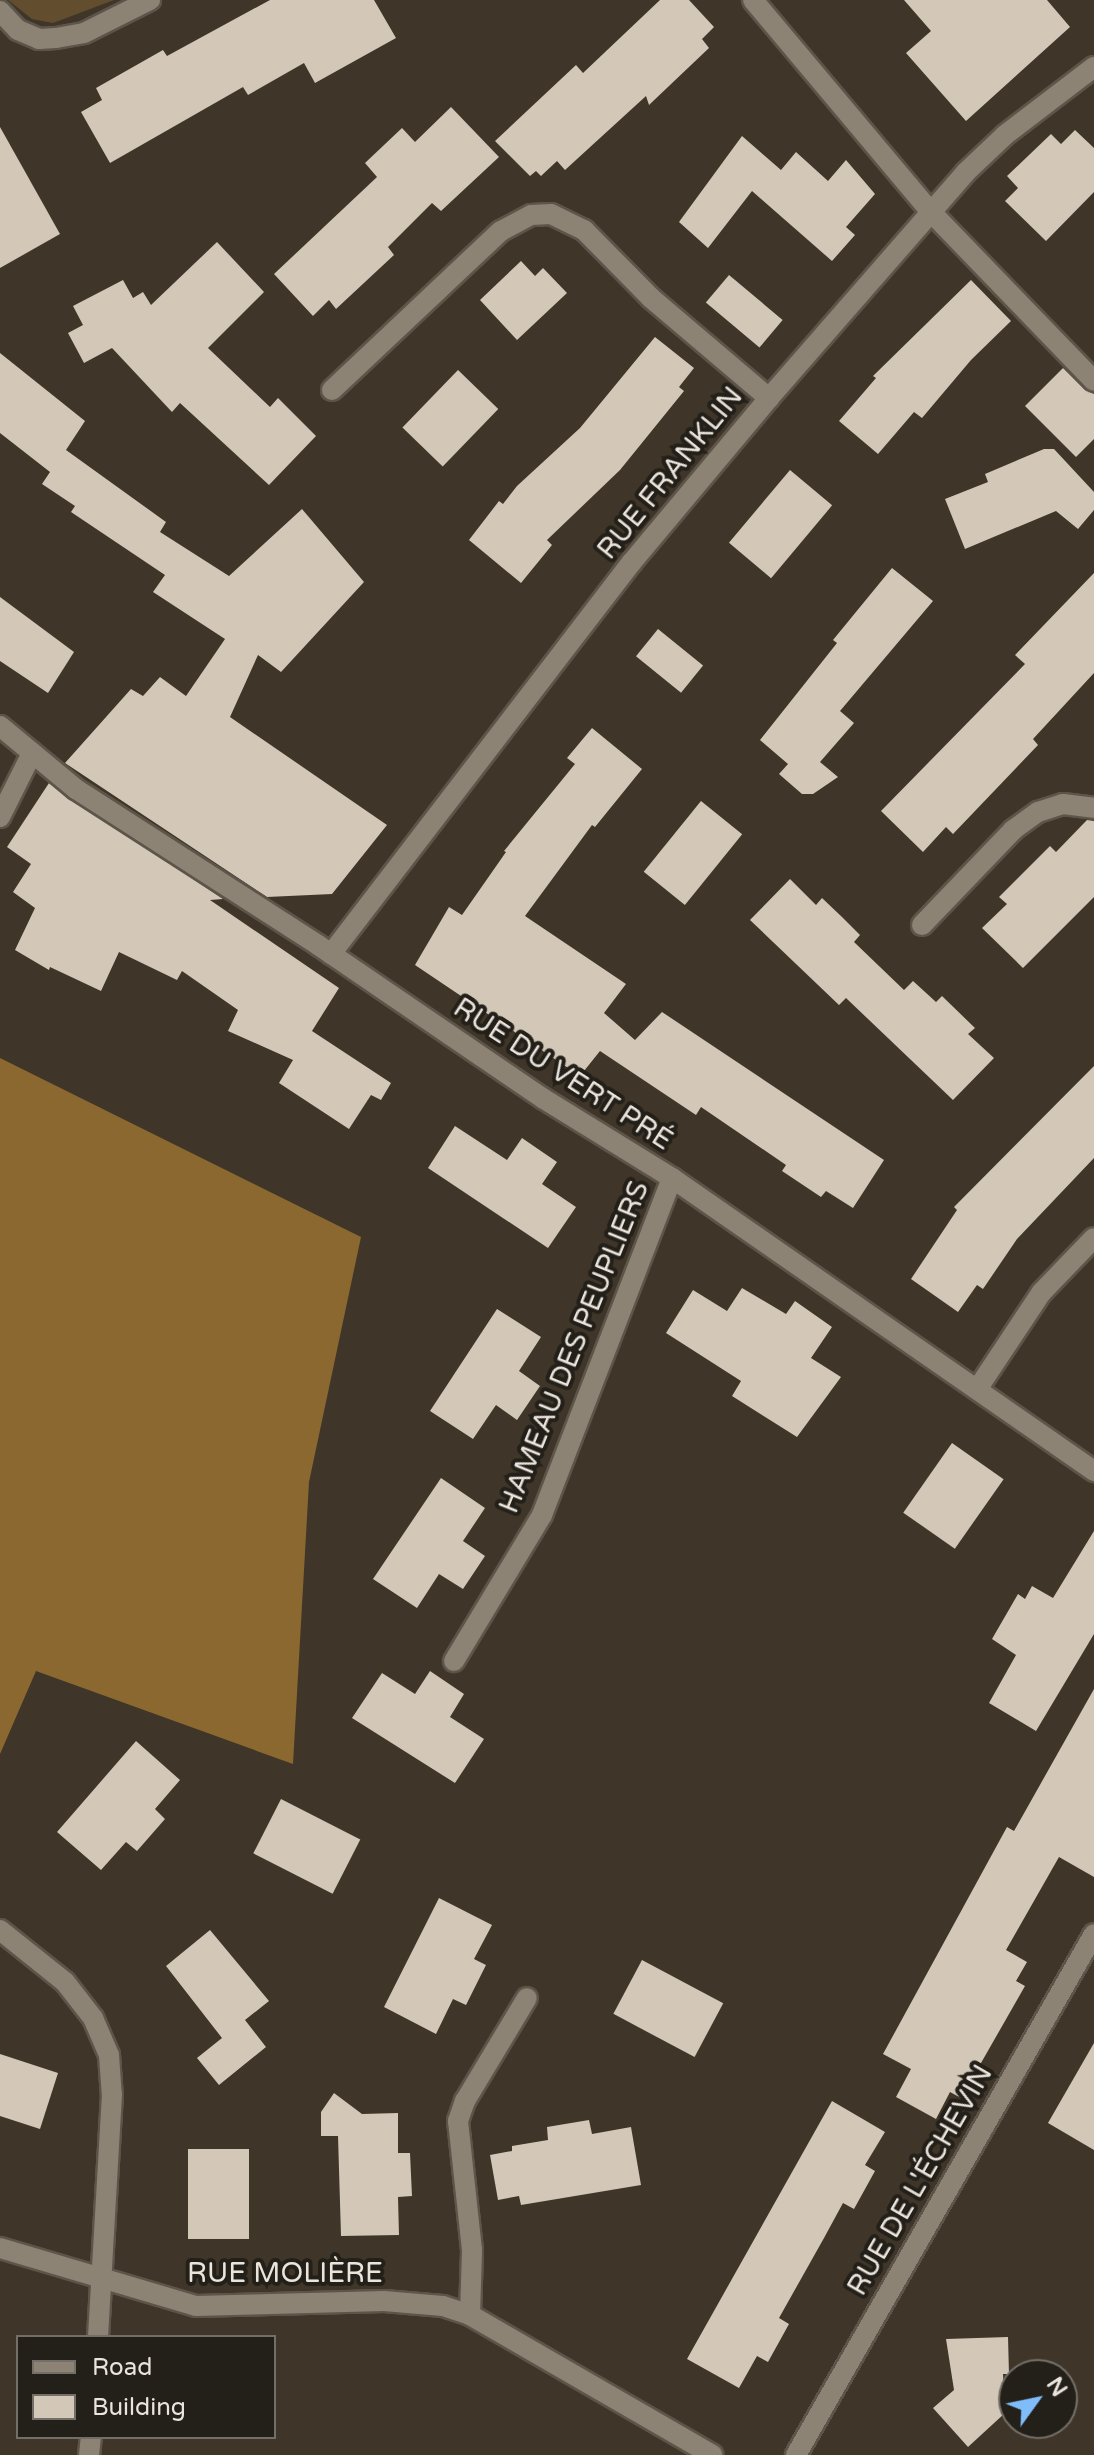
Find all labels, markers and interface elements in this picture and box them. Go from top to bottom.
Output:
street label: RUE FRANKLIN [590,380,750,566]
street label: RUE DU VERT PRÉ [447,991,679,1157]
street label: HAMEAU DES PEUPLIERS [492,1176,656,1518]
street label: RUE DE L'ÉCHEVIN [840,2059,1000,2301]
street label: RUE MOLIÈRE [187,2256,383,2290]
legend [16,2335,276,2439]
text: Road [92,2353,152,2382]
north arrow [998,2359,1078,2439]
text: N [1041,2373,1072,2402]
text: Building [92,2393,186,2422]

